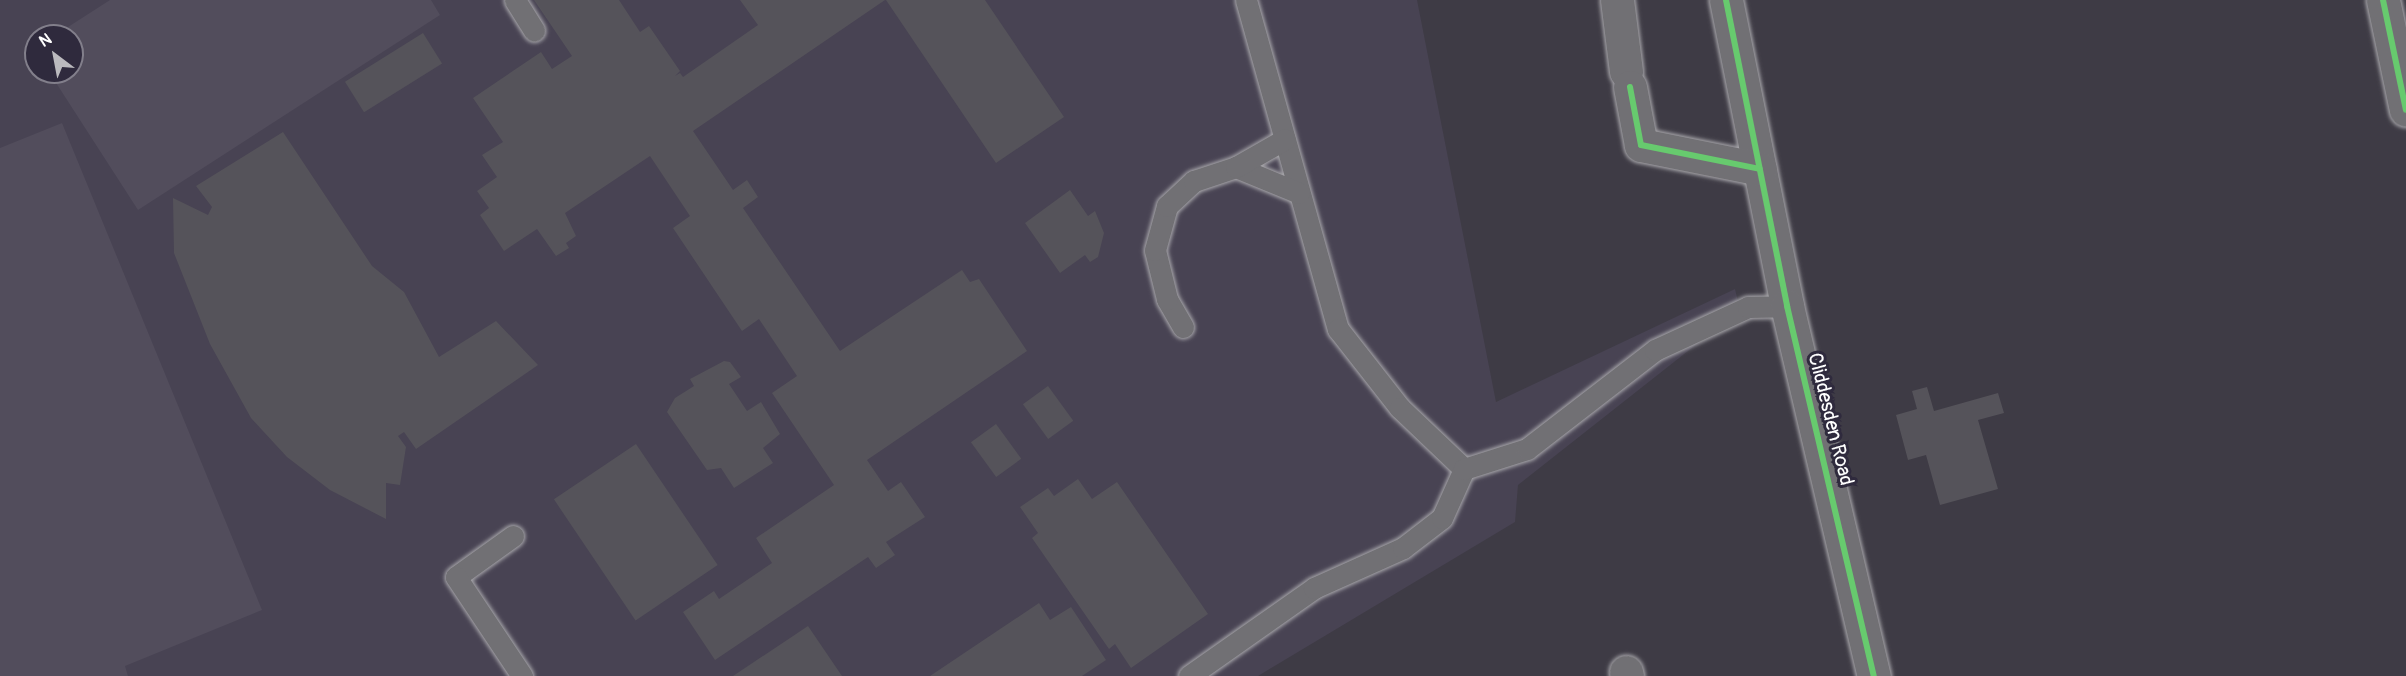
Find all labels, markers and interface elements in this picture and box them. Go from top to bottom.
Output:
north arrow [24,24,84,84]
text: N [36,29,55,52]
street label: Cliddesden Road [1803,350,1859,488]

